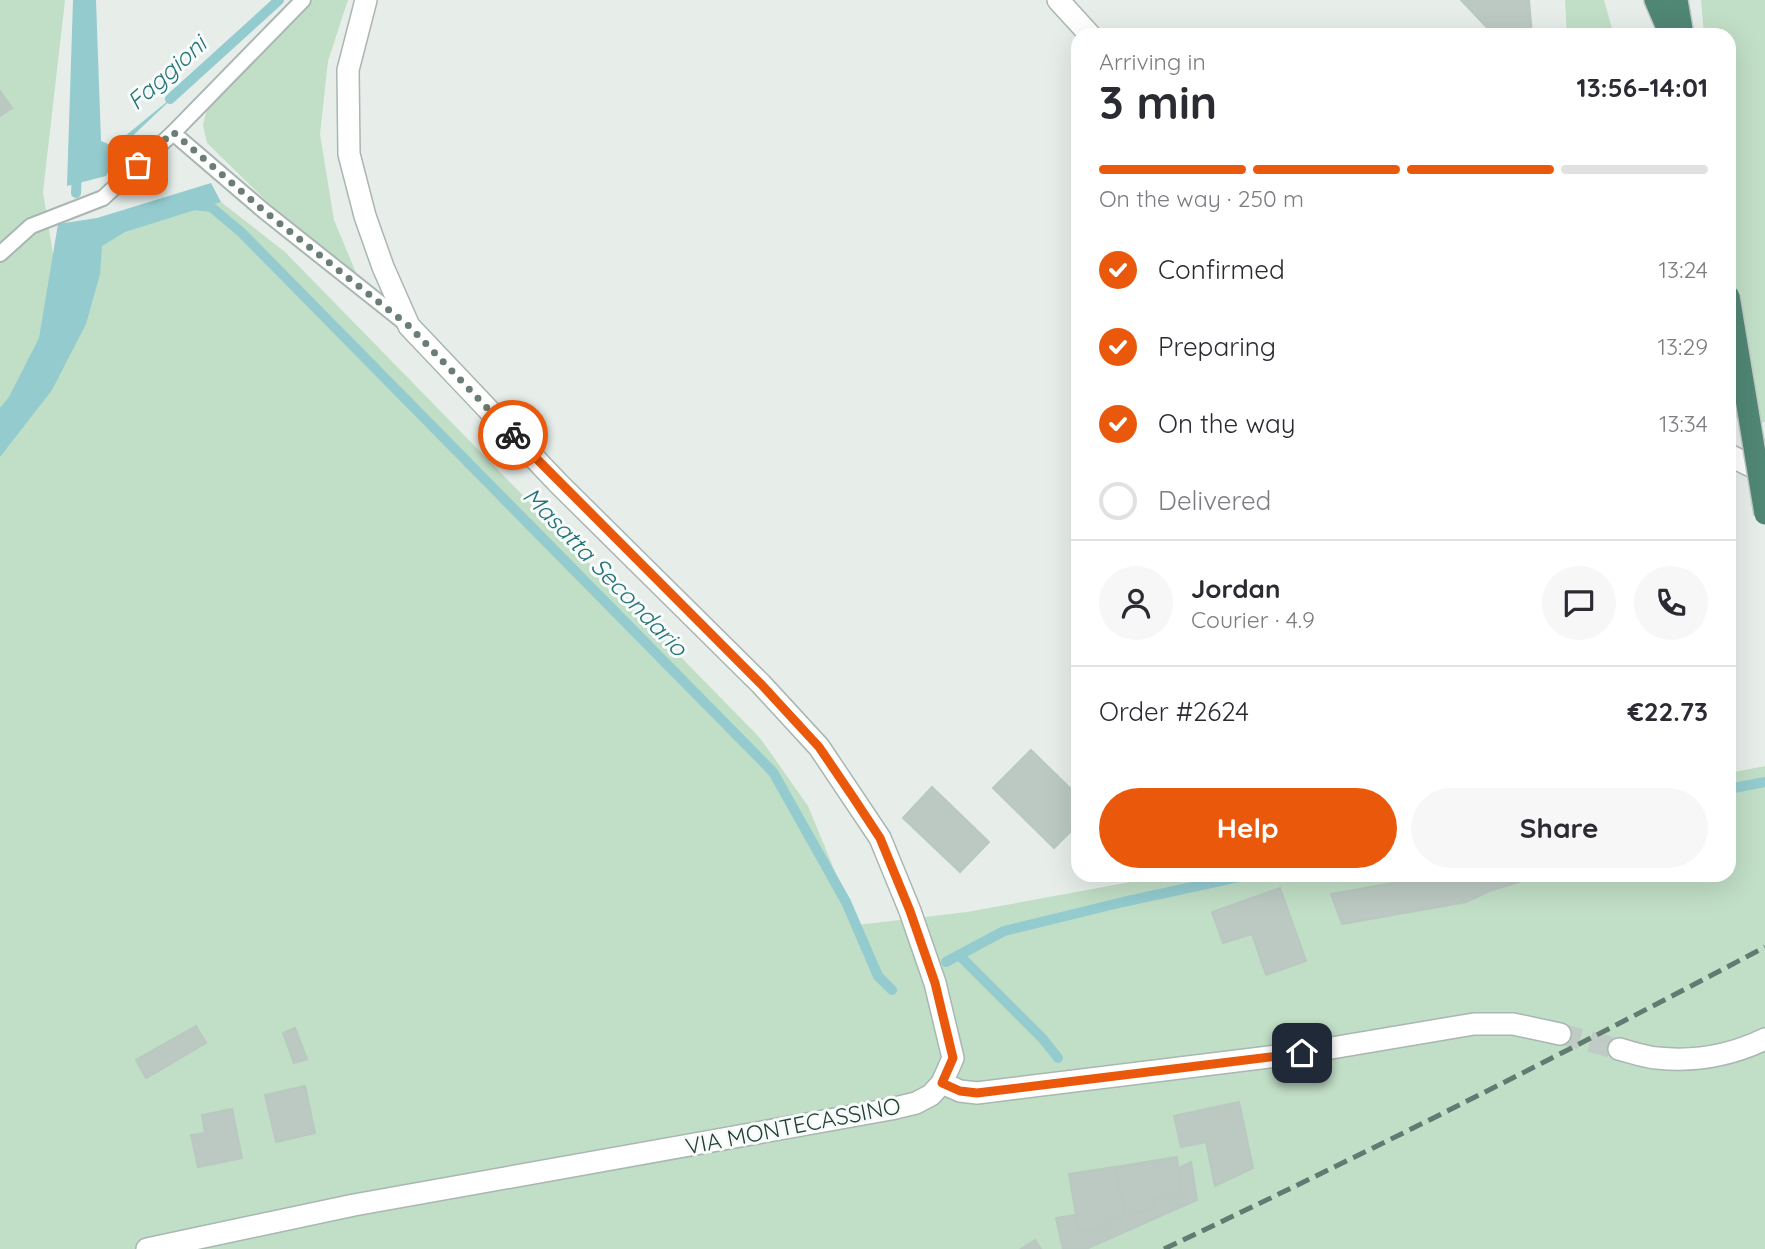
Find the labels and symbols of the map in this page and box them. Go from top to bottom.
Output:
water label: Faggioni [121,27,214,116]
pin [108,135,168,195]
courier [478,400,548,470]
water label: Masatta Secondario [517,480,695,663]
pin [1272,1023,1332,1083]
street label: VIA MONTECASSINO [683,1090,903,1161]

